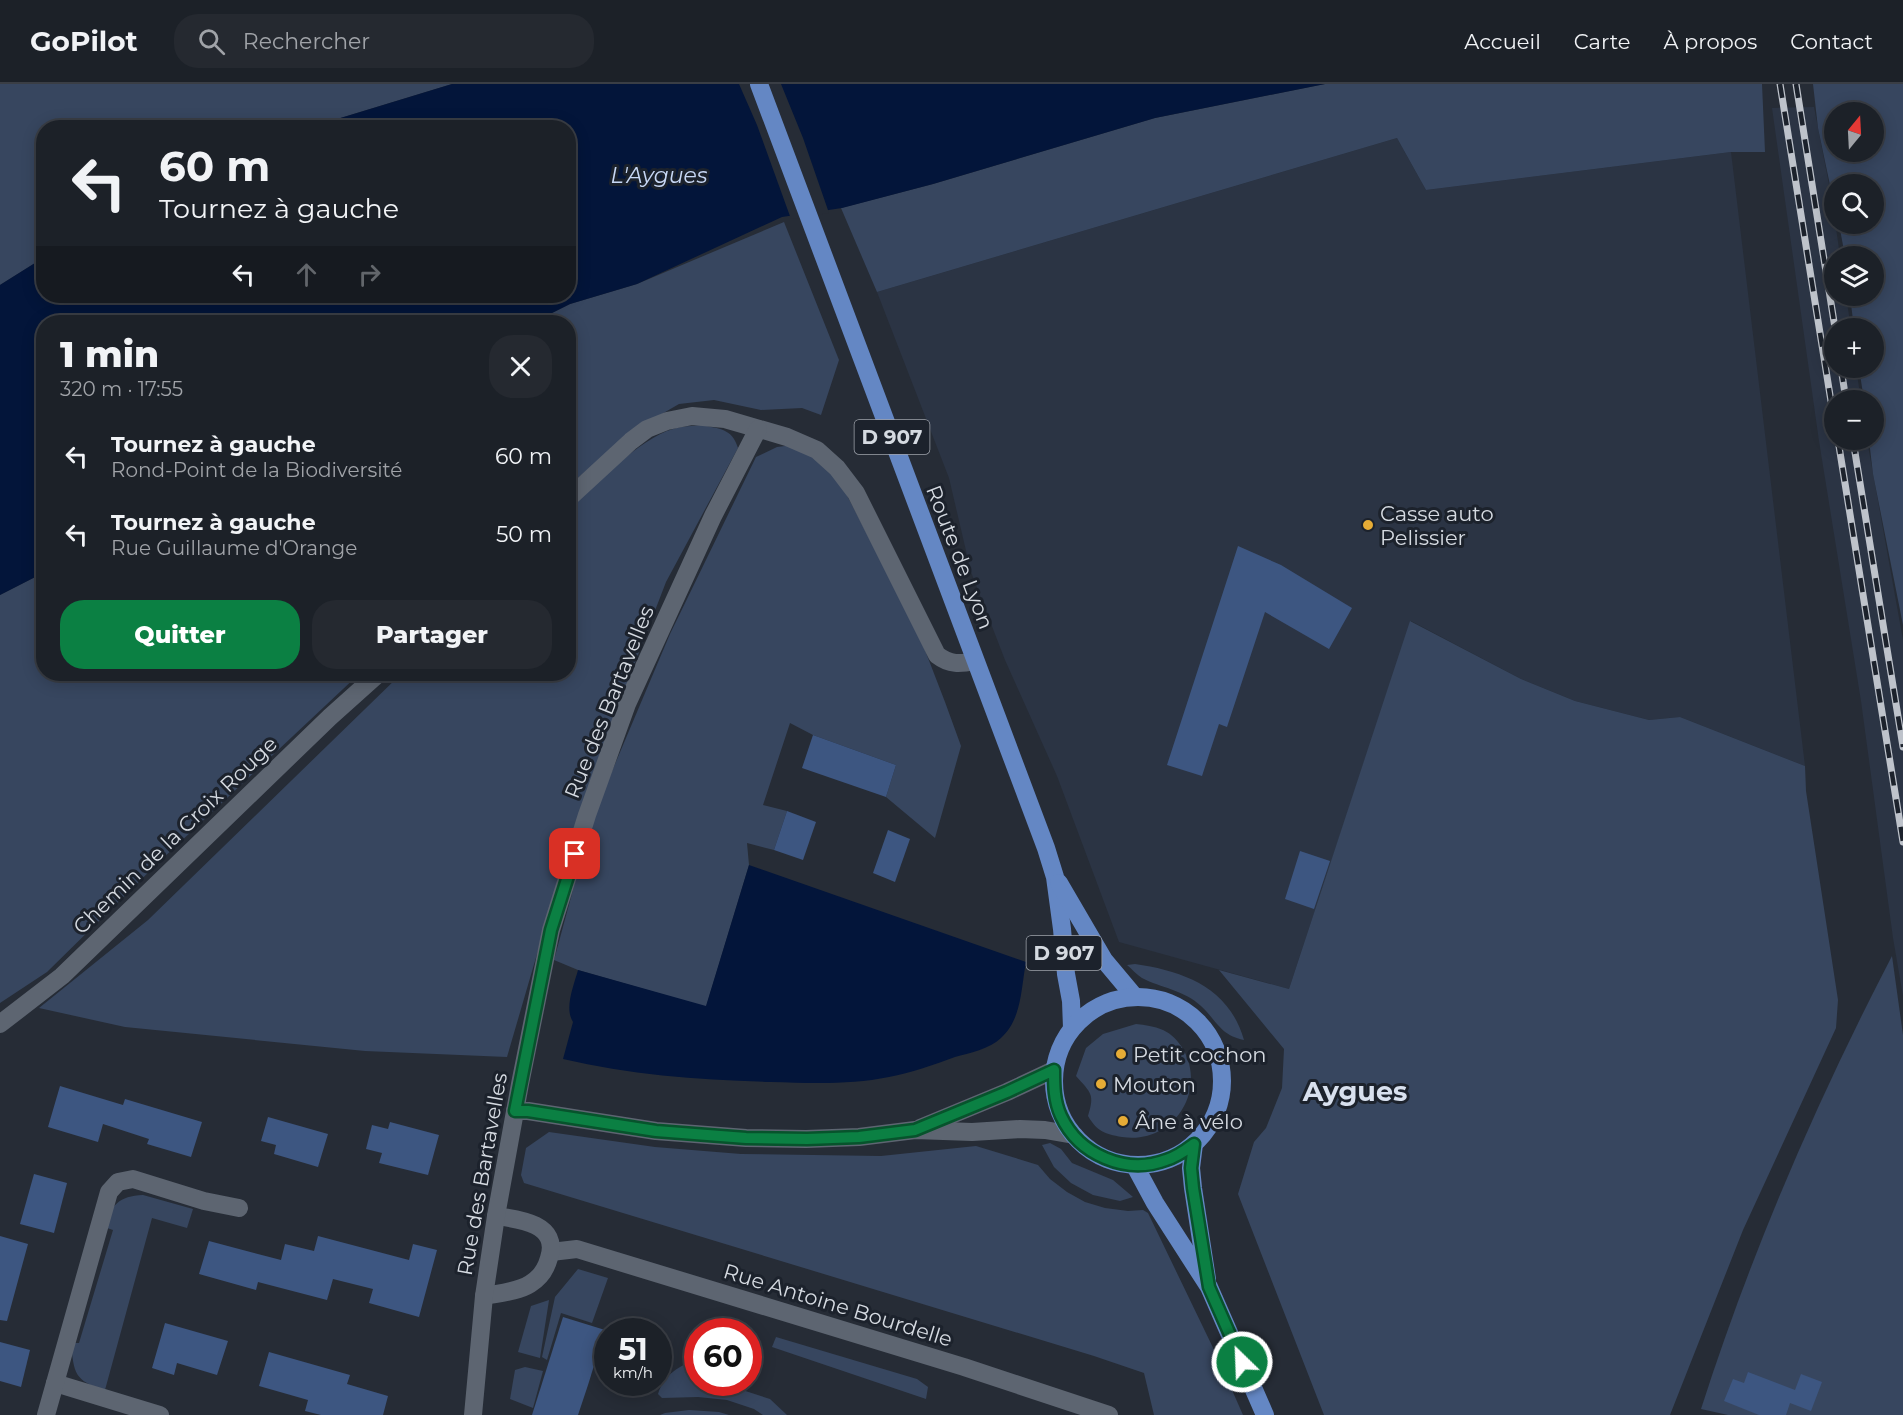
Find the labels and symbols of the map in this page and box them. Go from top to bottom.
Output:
north arrow [1824,102,1884,162]
water label: L'Aygues [610,162,708,189]
road number: D 907 [854,420,930,454]
street label: Route de Lyon [921,482,999,632]
place label: Casse auto Pelissier [1380,501,1494,550]
marker: Casse auto Pelissier [1361,518,1375,532]
street label: Rue des Bartavelles [559,602,659,802]
street label: Chemin de la Croix Rouge [68,731,282,939]
pin [549,828,600,879]
road number: D 907 [1026,936,1102,970]
place label: Petit cochon [1133,1042,1267,1067]
marker: Petit cochon [1114,1047,1128,1061]
street label: Rue des Bartavelles [452,1071,512,1277]
place label: Mouton [1113,1072,1196,1097]
district label: Aygues [1302,1075,1407,1108]
marker: Mouton [1094,1077,1108,1091]
place label: Âne à vélo [1135,1109,1243,1134]
marker: Âne à vélo [1116,1114,1130,1128]
street label: Rue Antoine Bourdelle [720,1258,956,1352]
speed limit sign: 60 [684,1318,762,1396]
position arrow [1210,1330,1274,1394]

